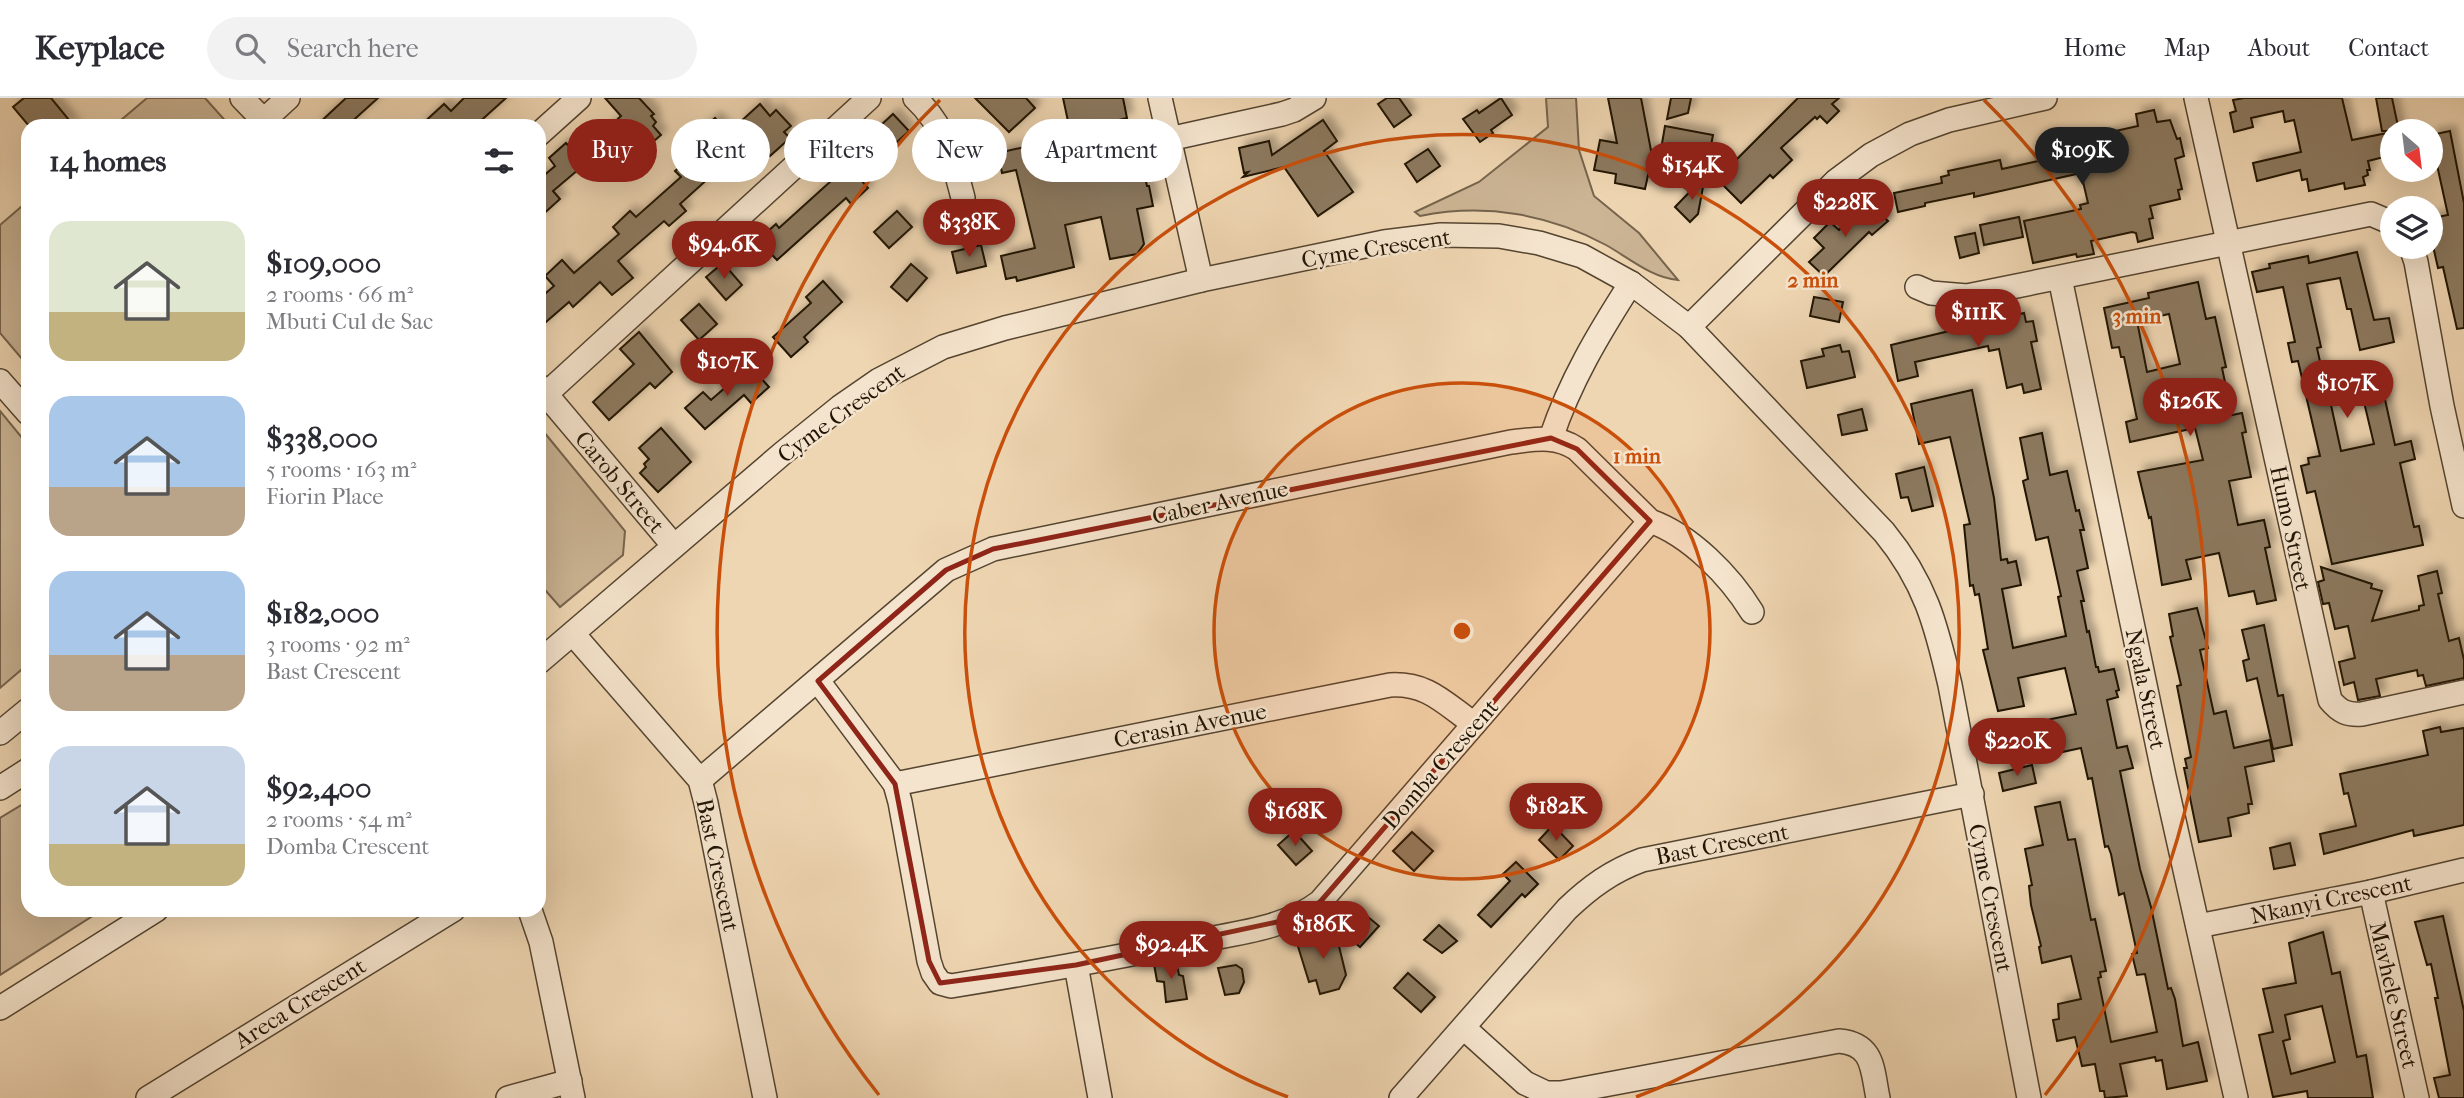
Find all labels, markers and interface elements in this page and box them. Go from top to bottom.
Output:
search box [207,17,697,80]
text: Keyplace [35,29,165,68]
icon: search [231,29,269,67]
text: Search here [287,33,419,64]
text: Home [2064,34,2126,62]
text: Map [2164,34,2210,62]
text: About [2248,34,2310,62]
text: Contact [2348,34,2429,62]
chip: Buy [567,119,657,182]
chip: Rent [671,119,770,182]
chip: Filters [784,119,898,182]
chip: New [912,119,1007,182]
chip: Apartment [1021,119,1182,182]
north arrow [2380,119,2443,182]
map controls [2380,119,2443,259]
pin: $109K [2033,127,2131,187]
text: $109K [2051,136,2113,163]
icon: filters [480,142,518,180]
pin: $154K [1643,142,1741,202]
text: 14 homes [49,144,166,179]
text: $154K [1661,151,1723,178]
pin: $228K [1796,180,1894,239]
text: $228K [1813,188,1877,215]
button: layers [2380,196,2443,259]
pin: $338K [920,200,1018,259]
text: $338K [939,208,999,235]
pin: $94.6K [667,222,781,281]
street label: Cyme Crescent [1300,223,1453,274]
text: $94.6K [688,230,760,257]
text: $109,000 [266,246,381,281]
icon: home [105,249,189,333]
text: 2 min [1787,268,1839,292]
text: 2 rooms · 66 m² [266,281,413,308]
pin: $111K [1929,289,2027,349]
text: $111K [1951,298,2005,325]
text: 3 min [2113,304,2162,328]
text: Mbuti Cul de Sac [266,308,433,335]
pin: $107K [678,338,776,398]
text: $107K [696,347,758,374]
street label: Cyme Crescent [772,358,910,469]
pin: $107K [2298,360,2396,420]
text: $107K [2316,369,2378,396]
pin: $126K [2141,378,2239,438]
text: $126K [2159,387,2221,414]
text: $338,000 [266,421,378,456]
icon: home [105,424,189,508]
street label: Carob Street [569,426,670,539]
text: 1 min [1613,444,1662,468]
text: 5 rooms · 163 m² [266,456,416,483]
street label: Humo Street [2264,463,2317,593]
street label: Caber Avenue [1150,475,1291,530]
text: Fiorin Place [266,483,384,510]
text: $182,000 [266,596,380,631]
icon: home [105,599,189,683]
centre of rings [1450,619,1474,643]
street label: Ngala Street [2120,626,2171,752]
text: 3 rooms · 92 m² [266,631,410,658]
text: Bast Crescent [266,658,401,685]
street label: Domba Crescent [1377,694,1504,835]
street label: Cerasin Avenue [1111,697,1269,754]
pin: $220K [1968,718,2066,778]
text: $220K [1984,727,2050,754]
text: $92,400 [266,771,372,806]
icon: home [105,774,189,858]
pin: $182K [1507,784,1605,843]
pin: $168K [1246,788,1344,848]
text: $182K [1526,792,1586,819]
street label: Bast Crescent [690,796,745,934]
text: $168K [1264,797,1326,824]
text: 2 rooms · 54 m² [266,806,412,833]
street label: Bast Crescent [1653,818,1791,871]
street label: Cyme Crescent [1963,822,2018,975]
text: Domba Crescent [266,833,430,860]
street label: Nkanyi Crescent [2248,869,2414,930]
pin: $186K [1274,902,1372,961]
text: $186K [1292,910,1354,937]
street label: Mavhele Street [2363,919,2424,1071]
pin: $92.4K [1114,922,1228,981]
text: $92.4K [1135,930,1207,957]
street label: Areca Crescent [229,952,371,1055]

